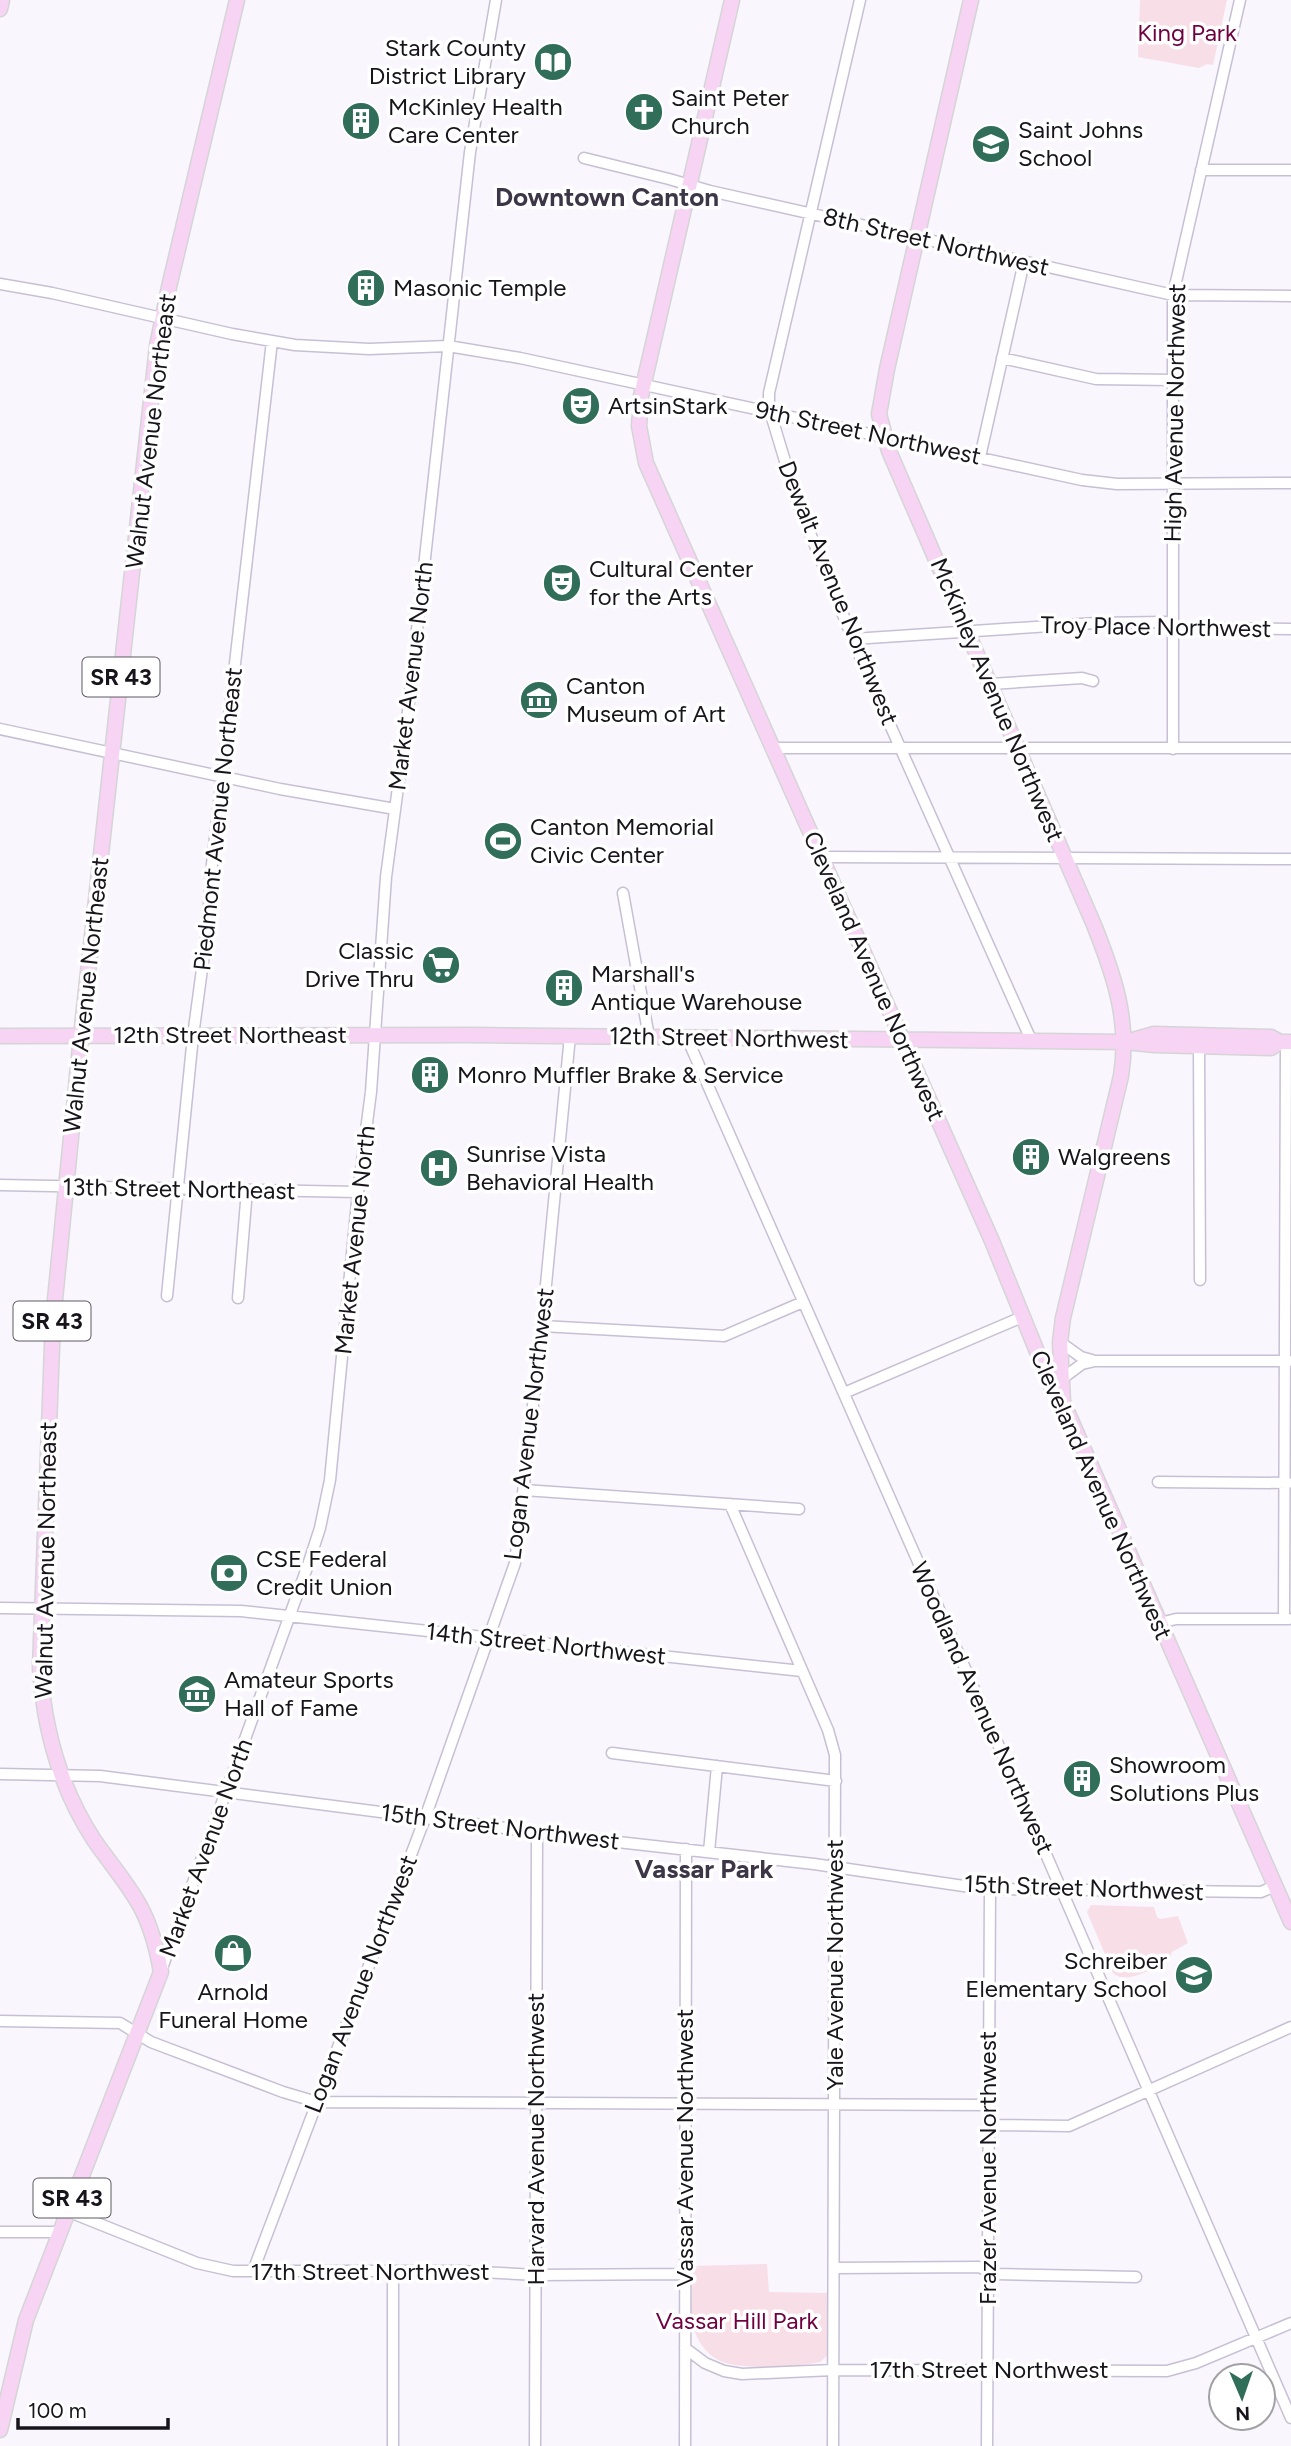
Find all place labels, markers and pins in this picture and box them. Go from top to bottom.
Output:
place label: Stark County District Library [369,33,526,90]
library icon: Stark County District Library [532,41,574,83]
place label: Saint Peter Church [671,83,789,140]
church icon: Saint Peter Church [623,91,665,133]
place label: McKinley Health Care Center [388,92,563,149]
building icon: McKinley Health Care Center [340,100,382,142]
place label: Saint Johns School [1018,115,1143,172]
school or university icon: Saint Johns School [970,123,1012,165]
building icon: Masonic Temple [345,267,387,309]
place label: Masonic Temple [393,273,566,302]
theatre icon: ArtsinStark [560,385,602,427]
place label: ArtsinStark [608,391,728,420]
place label: Cultural Center for the Arts [589,554,753,611]
theatre icon: Cultural Center for the Arts [541,562,583,604]
place label: Canton Museum of Art [566,671,726,728]
museum icon: Canton Museum of Art [518,679,560,721]
place label: Canton Memorial Civic Center [530,812,714,869]
sports icon: Canton Memorial Civic Center [482,820,524,862]
place label: Classic Drive Thru [304,936,414,993]
supermarket icon: Classic Drive Thru [420,944,462,986]
place label: Marshall's Antique Warehouse [591,959,802,1016]
building icon: Marshall's Antique Warehouse [543,967,585,1009]
building icon: Monro Muffler Brake & Service [409,1054,451,1096]
place label: Monro Muffler Brake & Service [457,1060,783,1089]
building icon: Walgreens [1010,1136,1052,1178]
place label: Sunrise Vista Behavioral Health [466,1139,654,1196]
place label: Walgreens [1058,1142,1171,1171]
hospital icon: Sunrise Vista Behavioral Health [418,1147,460,1189]
place label: CSE Federal Credit Union [256,1544,392,1601]
bank icon: CSE Federal Credit Union [208,1552,250,1594]
place label: Amateur Sports Hall of Fame [224,1665,394,1722]
museum icon: Amateur Sports Hall of Fame [176,1673,218,1715]
place label: Showroom Solutions Plus [1109,1750,1259,1807]
building icon: Showroom Solutions Plus [1061,1758,1103,1800]
shop icon: Arnold Funeral Home [212,1932,254,1974]
place label: Schreiber Elementary School [965,1946,1167,2003]
school or university icon: Schreiber Elementary School [1173,1954,1215,1996]
place label: Arnold Funeral Home [158,1977,308,2034]

